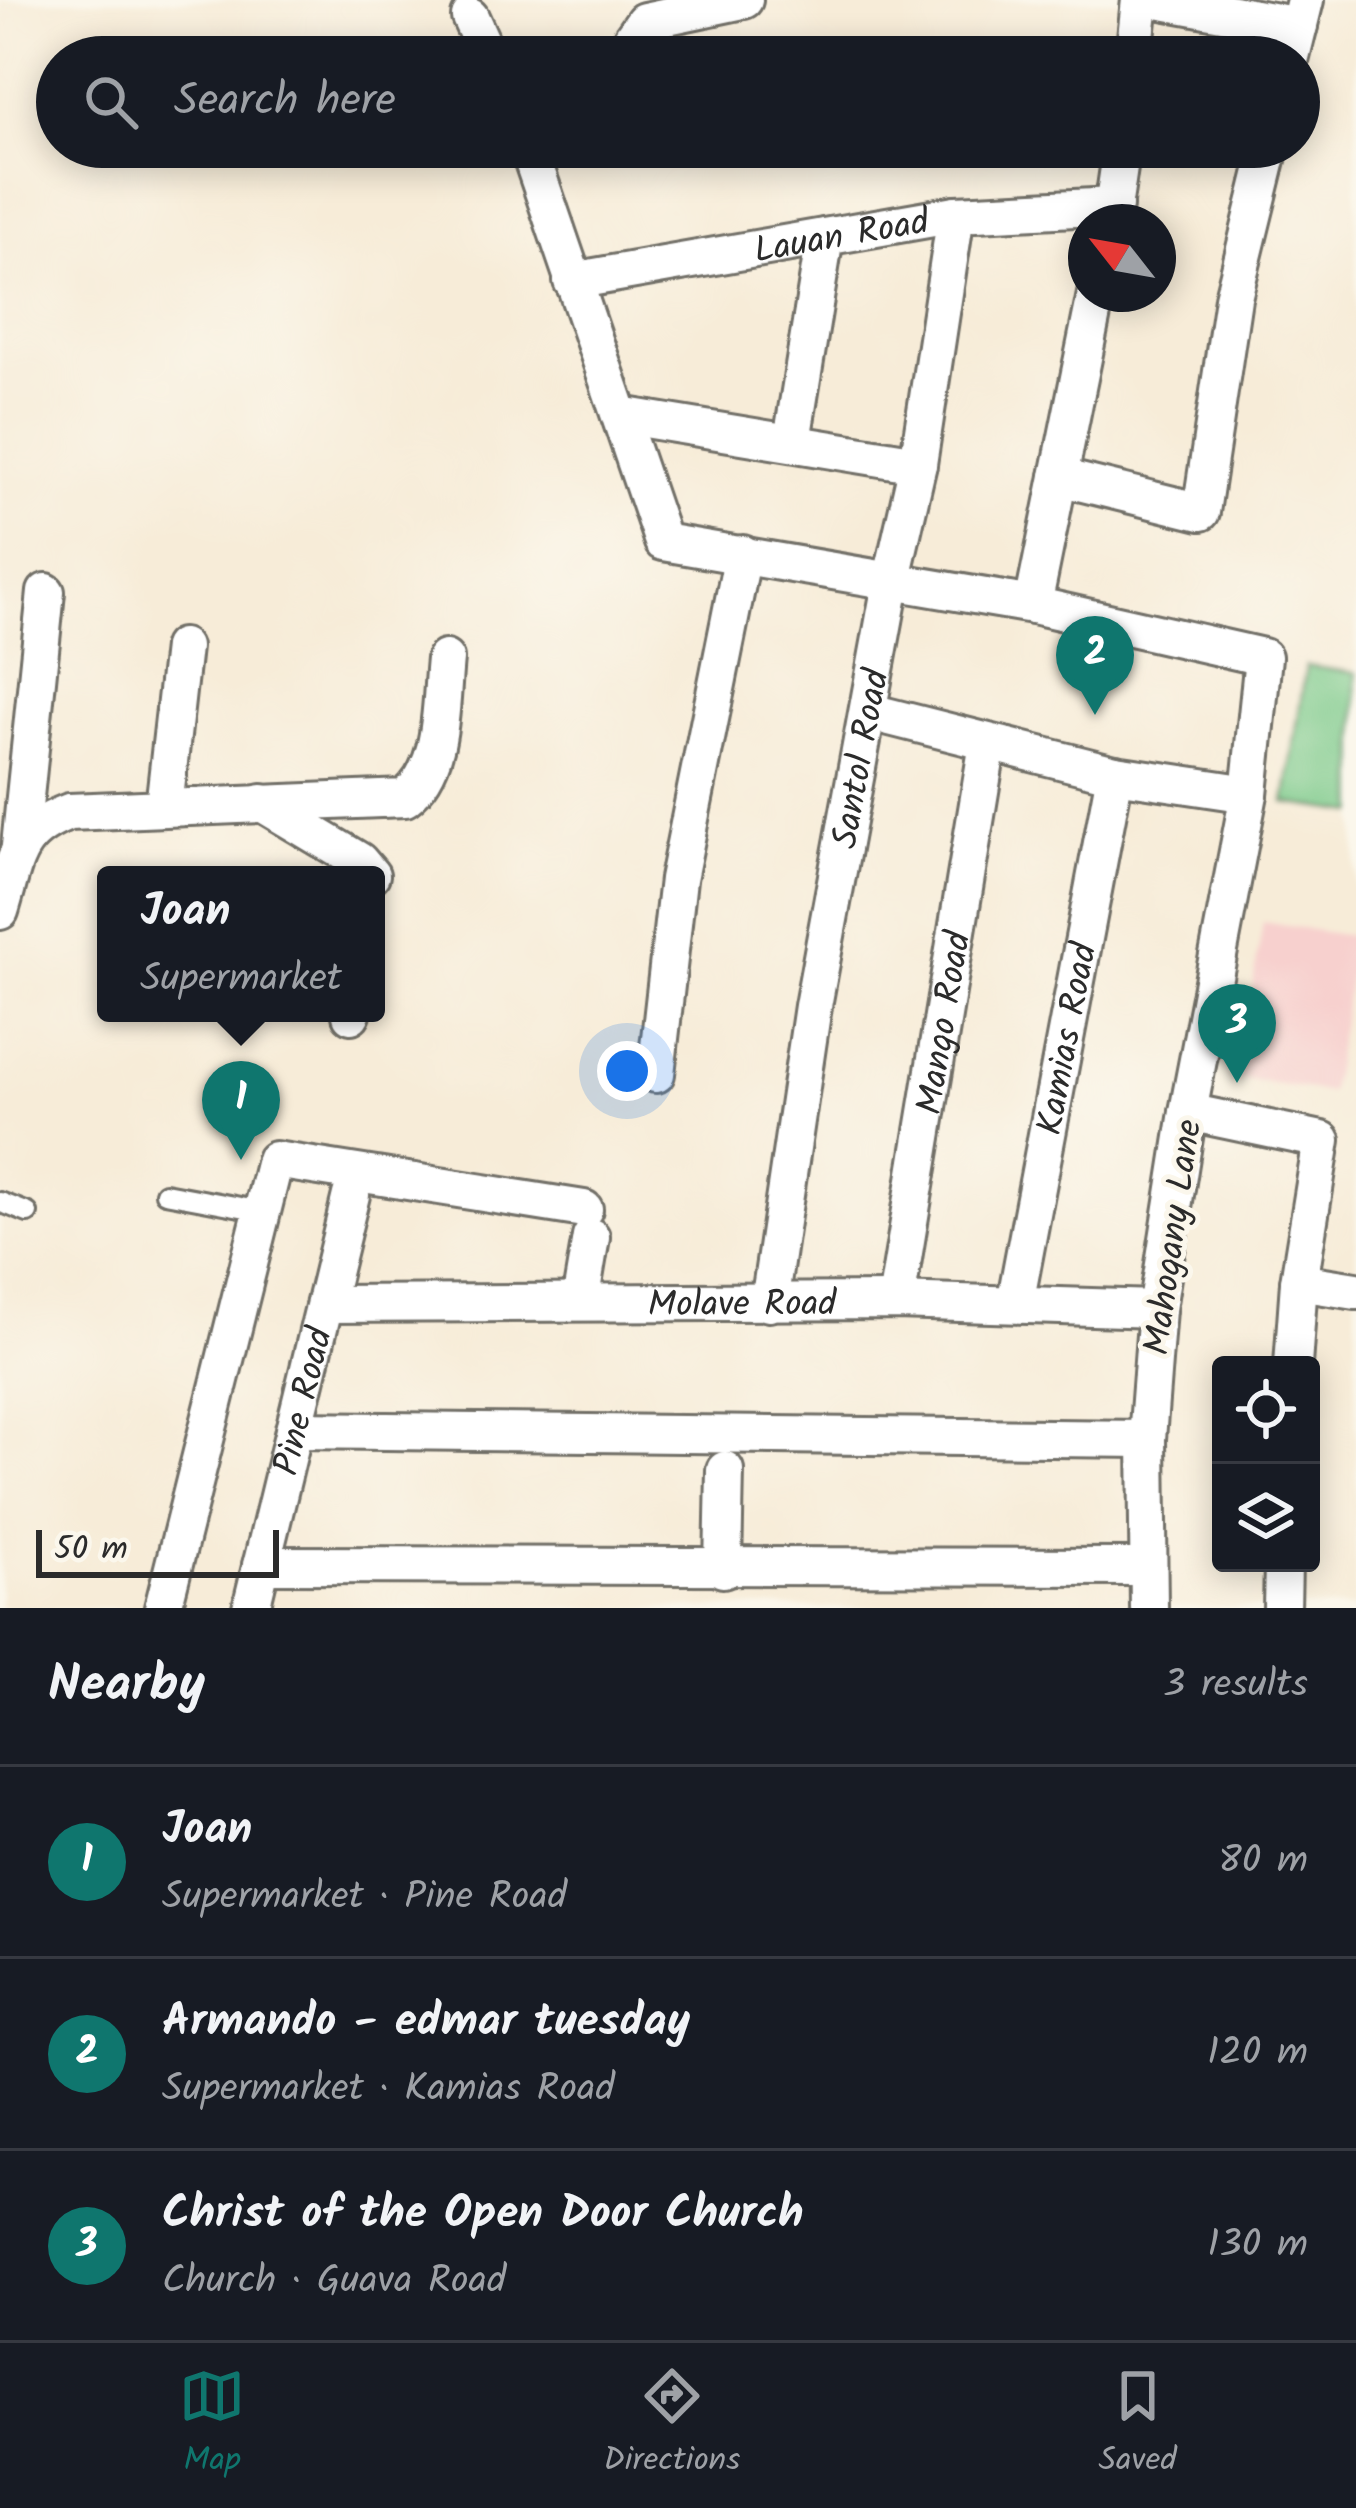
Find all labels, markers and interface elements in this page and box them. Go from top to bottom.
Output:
search box [36,36,1320,168]
text: Search here [174,66,396,138]
icon: search [78,69,144,135]
street label: Lauan Road [750,194,934,281]
north arrow [1068,204,1176,312]
pin: 2 [1056,616,1134,715]
street label: Santol Road [818,664,907,853]
popup [97,866,385,1022]
text: Joan [140,877,230,949]
street label: Mango Road [902,927,989,1119]
street label: Kamias Road [1022,938,1115,1140]
text: Supermarket [140,949,342,1011]
pin: 3 [1198,984,1276,1083]
your location [597,1041,657,1101]
pin: 1 [202,1061,280,1160]
street label: Mahogany Lane [1130,1116,1219,1359]
street label: Molave Road [648,1276,837,1334]
street label: Pine Road [259,1321,350,1481]
map controls [1212,1356,1320,1572]
button: locate [1212,1356,1320,1464]
button: layers [1212,1464,1320,1572]
scale bar [36,1524,279,1577]
text: 50 m [54,1524,128,1577]
text: Nearby [48,1646,205,1727]
text: 3 results [1163,1655,1308,1717]
text: Joan [162,1795,252,1867]
text: 1 [81,1831,93,1893]
text: 80 m [1218,1831,1308,1893]
text: Supermarket · Pine Road [162,1867,567,1929]
text: Armando - edmar tuesday [162,1987,690,2059]
text: 2 [76,2023,98,2085]
text: 120 m [1207,2023,1308,2085]
text: Supermarket · Kamias Road [162,2059,615,2121]
text: Christ of the Open Door Church [162,2179,804,2251]
text: 3 [76,2215,98,2277]
text: 130 m [1207,2215,1308,2277]
text: Church · Guava Road [162,2251,506,2313]
tab: Map [179,2363,245,2488]
tab: Directions [603,2363,740,2488]
tab: Saved [1099,2363,1177,2488]

